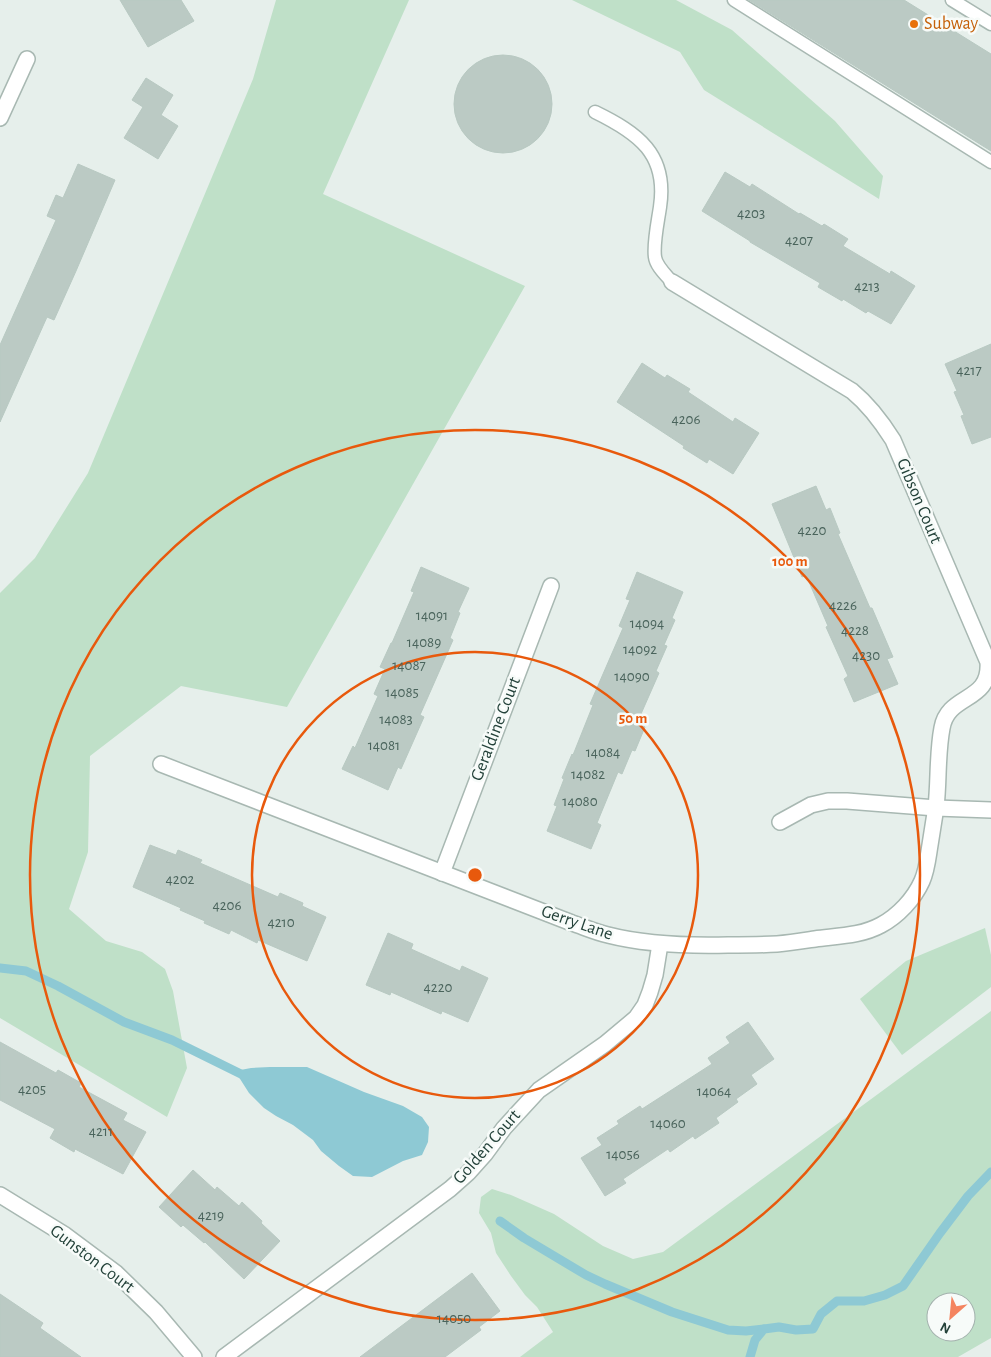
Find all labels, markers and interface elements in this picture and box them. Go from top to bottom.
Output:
place label: Subway [924,15,979,33]
marker: Subway [908,18,920,30]
house number: 4203 [737,206,765,221]
house number: 4207 [785,233,813,248]
house number: 4213 [854,279,880,294]
house number: 4217 [956,363,982,378]
house number: 4206 [671,412,701,427]
street label: Gibson Court [893,456,945,546]
house number: 4220 [798,523,826,538]
text: 100 m [772,554,808,569]
house number: 4226 [829,598,857,613]
house number: 14091 [416,608,448,623]
house number: 14094 [630,616,664,631]
house number: 4228 [841,623,869,638]
house number: 14089 [407,635,441,650]
house number: 14092 [623,642,657,657]
house number: 4230 [852,648,880,663]
house number: 14087 [392,658,426,673]
house number: 14090 [614,669,650,684]
street label: Geraldine Court [468,674,524,783]
house number: 14085 [385,685,419,700]
text: 50 m [619,711,647,726]
house number: 14083 [379,712,413,727]
house number: 14081 [368,738,400,753]
house number: 14084 [586,745,620,760]
house number: 14082 [571,767,605,782]
house number: 14080 [562,794,598,809]
centre of rings [466,866,484,884]
house number: 4202 [166,872,195,887]
house number: 4206 [212,898,242,913]
street label: Gerry Lane [539,902,615,944]
house number: 4210 [267,915,295,930]
house number: 4220 [424,980,452,995]
house number: 4205 [18,1082,46,1097]
house number: 14064 [697,1084,731,1099]
street label: Golden Court [450,1106,524,1188]
house number: 14060 [650,1116,686,1131]
house number: 4211 [89,1124,113,1139]
house number: 14056 [606,1147,640,1162]
house number: 4219 [198,1208,224,1223]
street label: Gunston Court [47,1222,138,1296]
north arrow [926,1292,976,1342]
house number: 14050 [437,1311,471,1326]
text: N [938,1319,953,1336]

